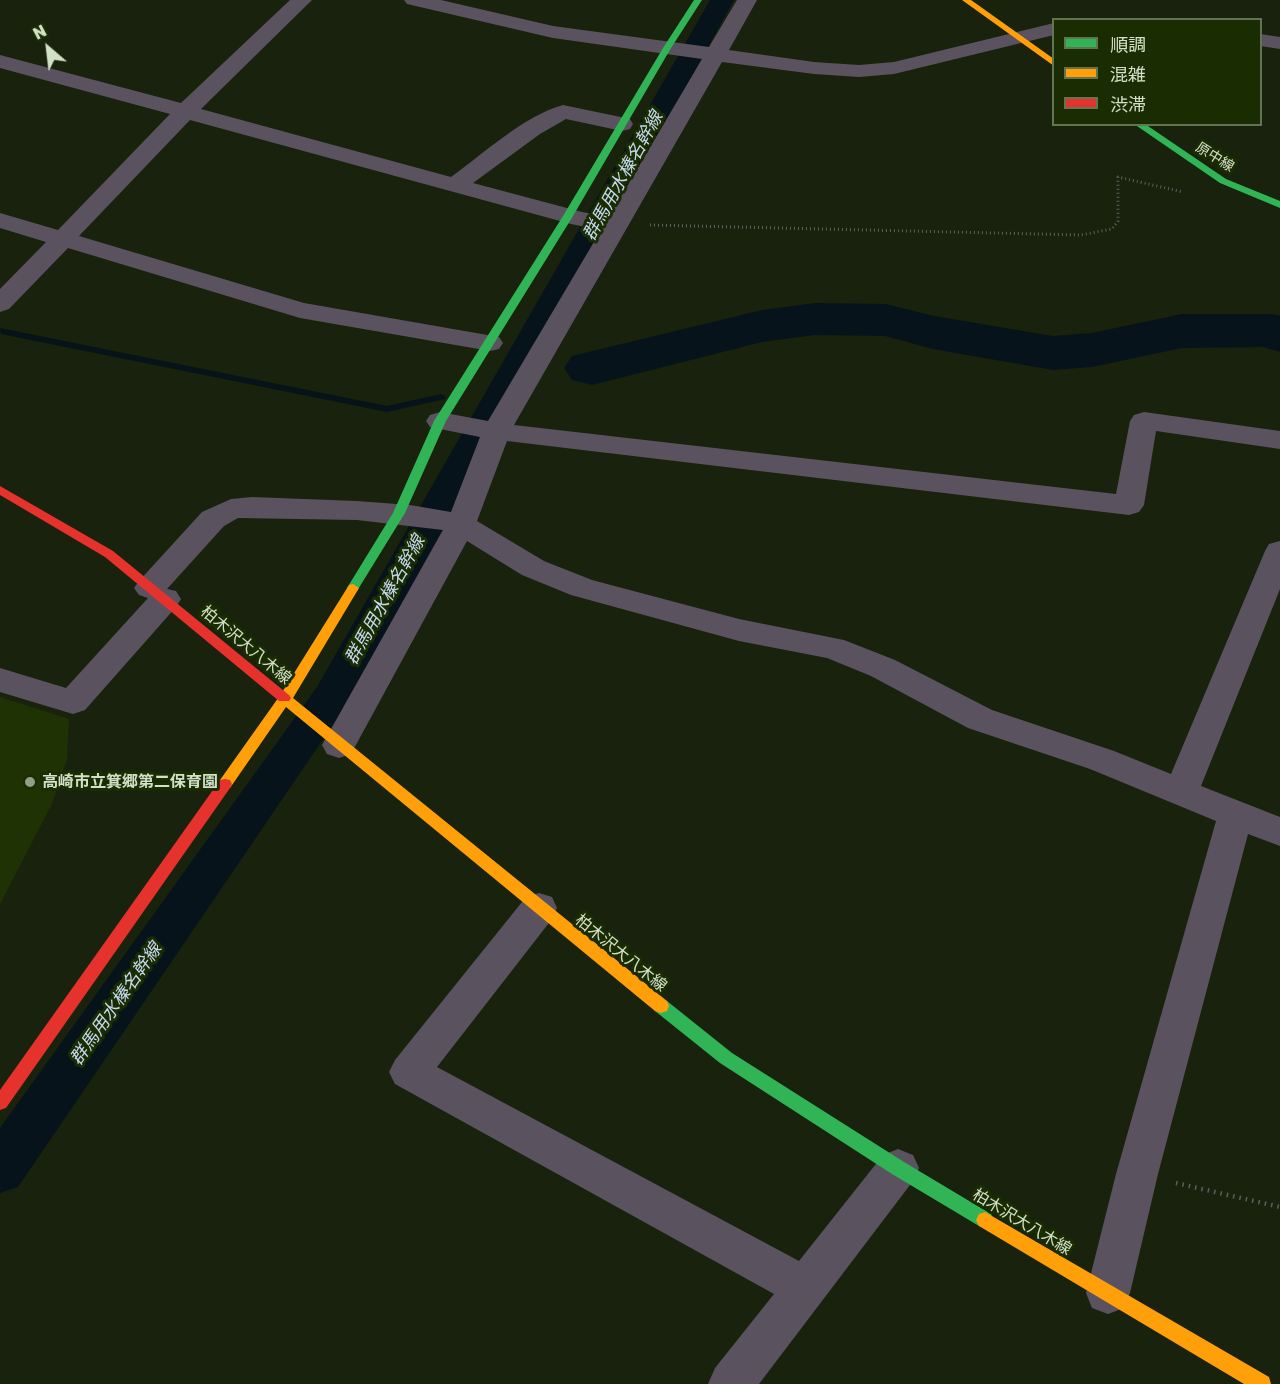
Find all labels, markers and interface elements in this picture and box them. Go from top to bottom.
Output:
north arrow [18,18,78,78]
legend [1052,18,1262,126]
text: N [29,20,50,44]
text: 順調 [1110,33,1146,55]
text: 混雑 [1110,63,1146,85]
text: 渋滞 [1110,93,1146,115]
water label: 群馬用水榛名幹線 [579,108,667,244]
street label: 原中線 [1193,139,1237,175]
water label: 群馬用水榛名幹線 [341,532,429,668]
street label: 柏木沢大八木線 [197,602,295,688]
place label: 高崎市立箕郷第二保育園 [42,772,218,792]
marker: 高崎市立箕郷第二保育園 [23,775,37,789]
street label: 柏木沢大八木線 [571,910,671,996]
water label: 群馬用水榛名幹線 [66,939,166,1069]
street label: 柏木沢大八木線 [969,1185,1075,1259]

